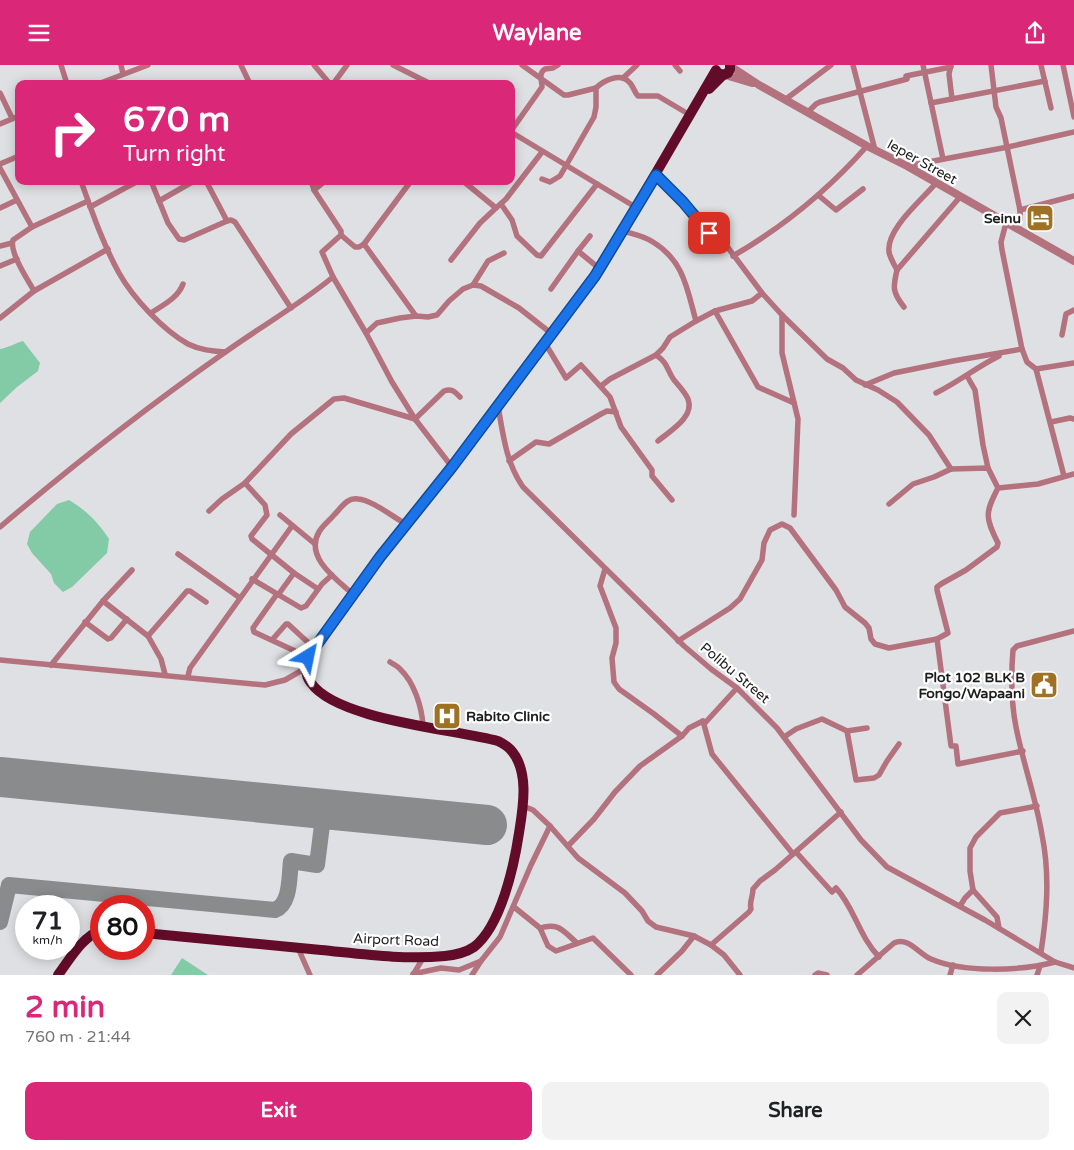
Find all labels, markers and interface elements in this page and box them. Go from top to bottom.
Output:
icon: menu [25,19,53,47]
icon: share [1021,19,1049,47]
text: Waylane [492,20,582,46]
text: 670 m [123,99,230,141]
icon: right [40,100,105,165]
street label: Ieper Street [884,136,961,189]
text: Turn right [123,141,225,167]
hotel icon: Seinu [1025,203,1055,233]
place label: Seinu [984,210,1021,227]
pin [688,212,730,254]
icon: arrive [695,219,723,247]
position arrow [281,630,333,682]
street label: Polibu Street [697,639,774,707]
place label: Plot 102 BLK B Fongo/Wapaani [918,669,1025,702]
public building icon: Plot 102 BLK B Fongo/Wapaani [1029,670,1059,700]
hospital icon: Rabito Clinic [432,701,462,731]
place label: Rabito Clinic [466,708,550,725]
speed limit sign: 80 [90,895,155,960]
text: 71 [32,906,63,936]
street label: Airport Road [353,930,439,950]
text: km/h [32,933,63,947]
text: 2 min [25,989,105,1026]
button: close [997,992,1049,1044]
text: 760 m · 21:44 [25,1027,131,1047]
button: Exit [25,1082,532,1140]
button: Share [542,1082,1049,1140]

